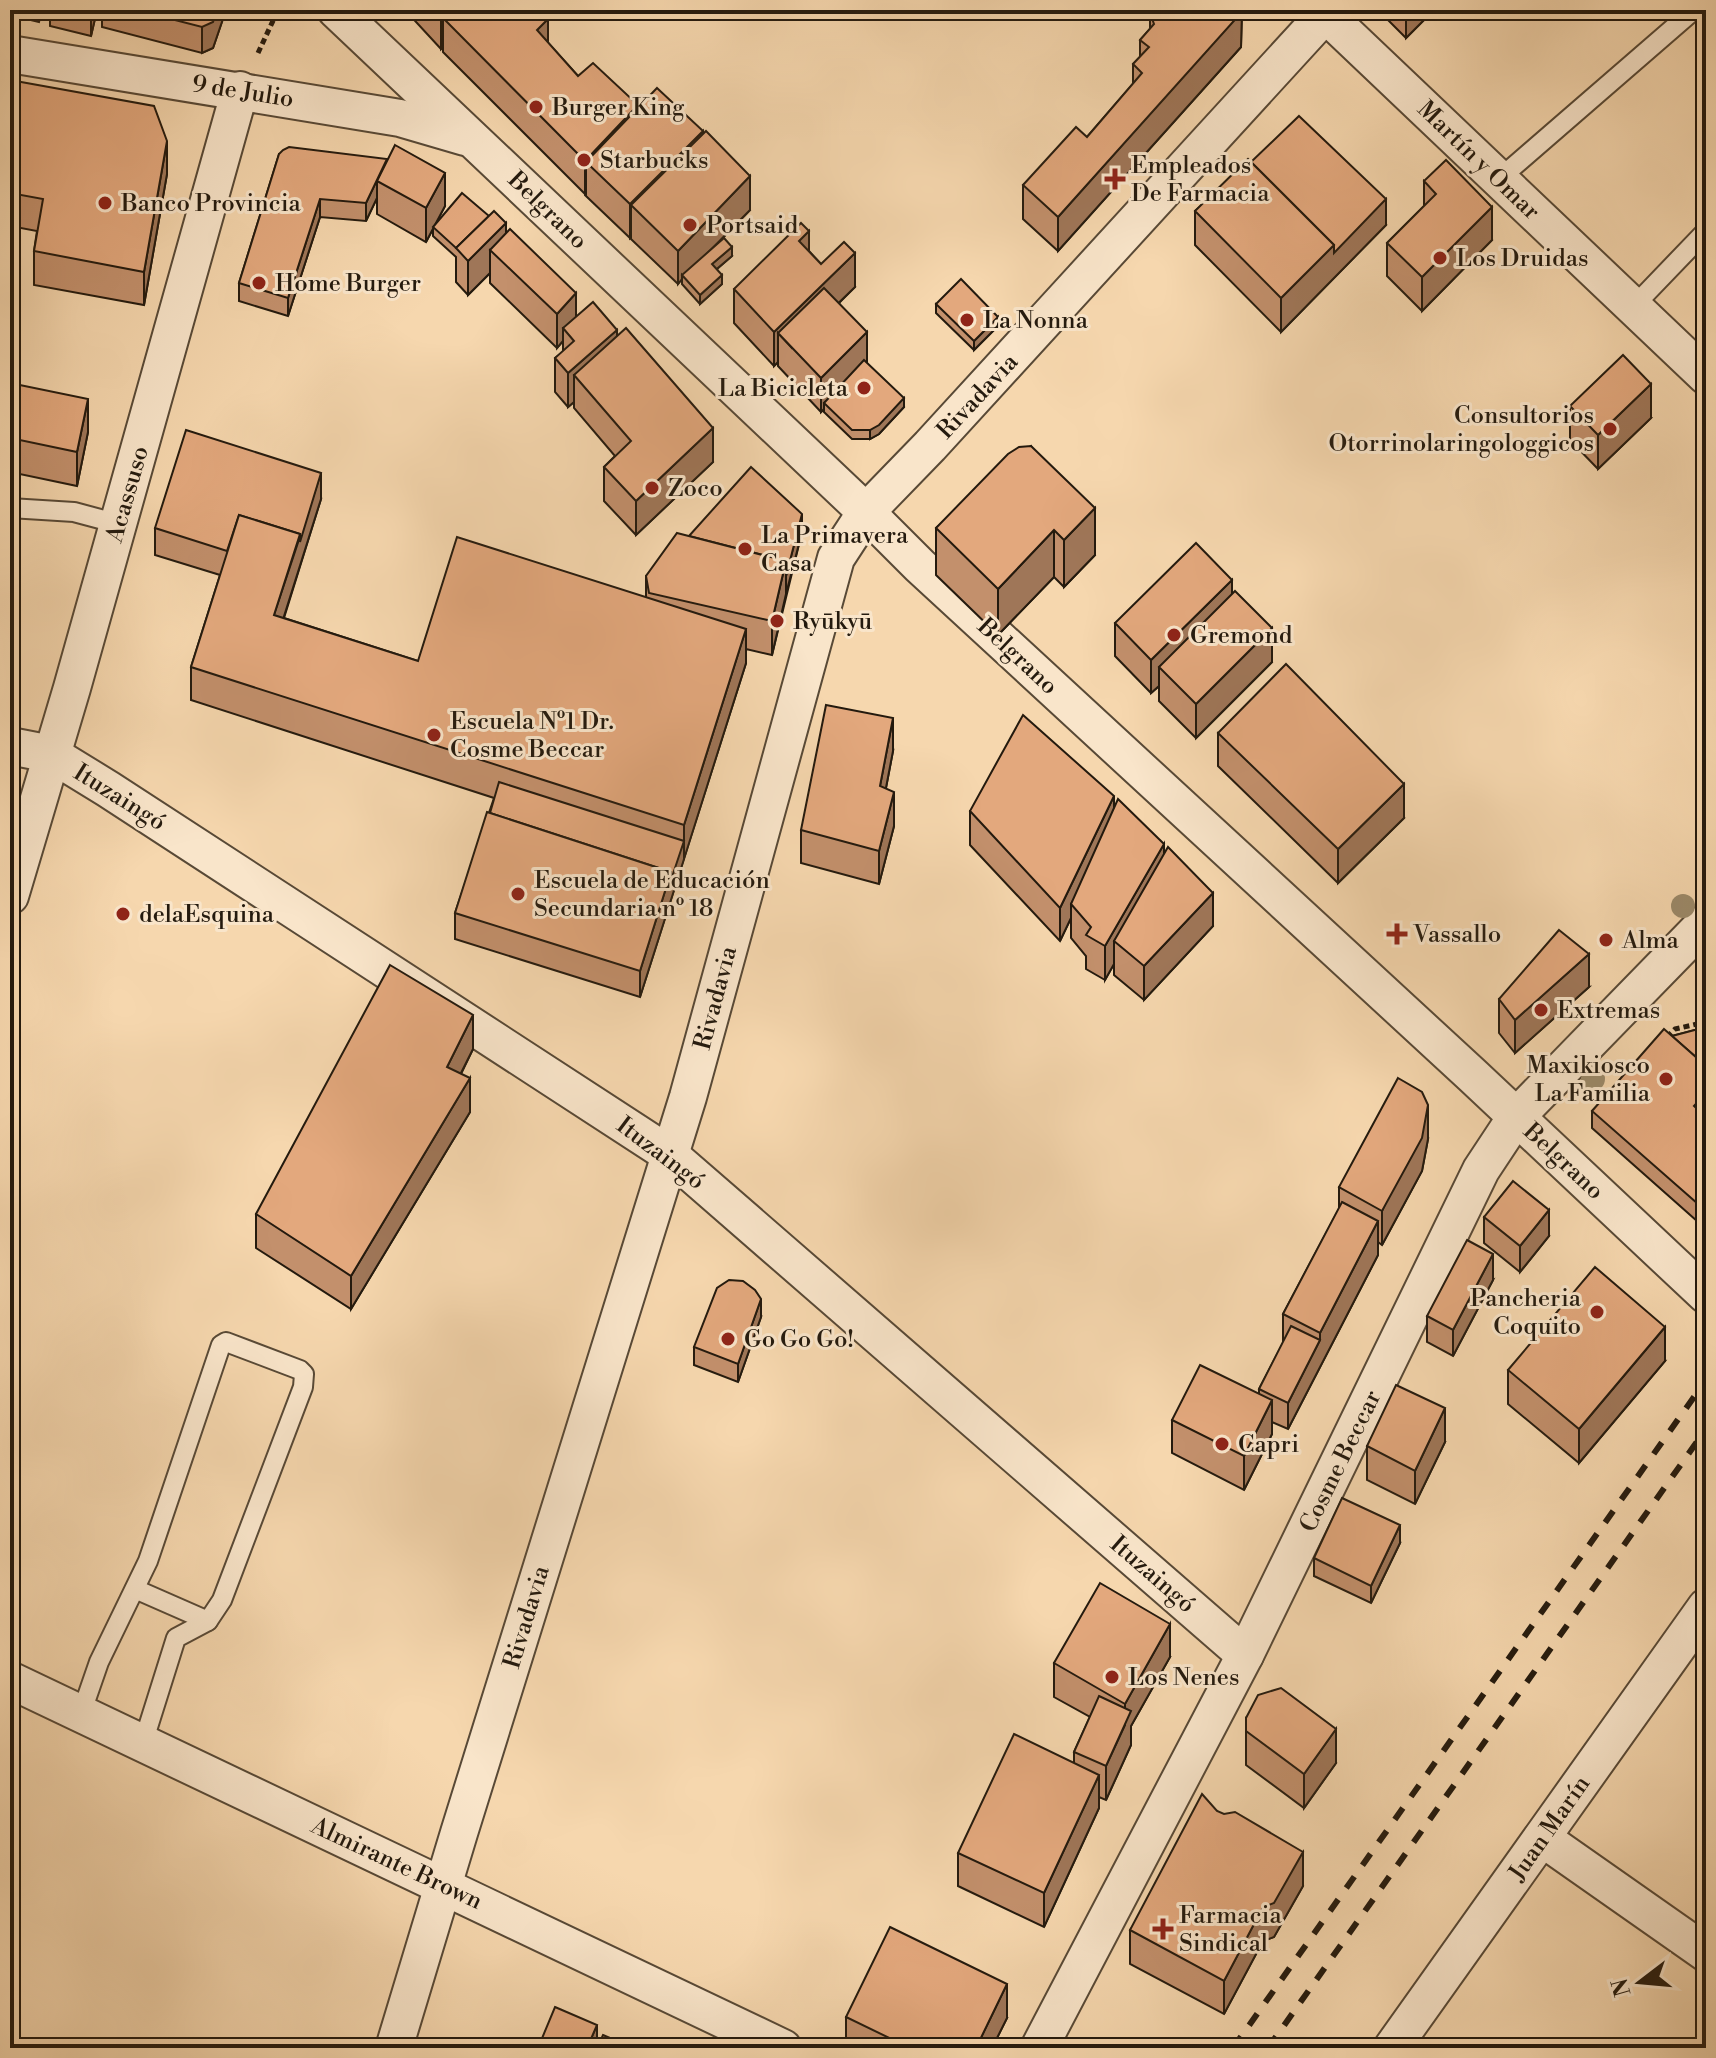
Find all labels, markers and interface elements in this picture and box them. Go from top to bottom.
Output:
street label: 9 de Julio [190,69,296,115]
place label: Burger King [551,93,685,123]
street label: Martín y Omar [1411,95,1546,227]
marker: Burger King [527,98,545,116]
place label: Starbucks [600,146,708,176]
marker: Starbucks [575,151,593,169]
place label: Empleados De Farmacia [1131,151,1270,209]
street label: Belgrano [500,165,593,256]
marker: Empleados De Farmacia [1106,170,1124,188]
place label: Banco Provincia [120,189,302,219]
marker: Banco Provincia [96,194,114,212]
place label: Portsaid [706,211,798,241]
marker: Portsaid [681,216,699,234]
place label: Los Druidas [1456,244,1588,274]
marker: Los Druidas [1431,249,1449,267]
place label: Home Burger [275,269,421,299]
marker: Home Burger [250,274,268,292]
place label: La Nonna [983,306,1089,336]
marker: La Nonna [958,311,976,329]
street label: Rivadavia [931,347,1025,446]
place label: La Bicicleta [718,374,849,404]
marker: La Bicicleta [855,379,873,397]
place label: Consultorios Otorrinolaringologgicos [1328,401,1594,459]
marker: Consultorios Otorrinolaringologgicos [1601,420,1619,438]
street label: Acassuso [100,443,156,547]
place label: Zoco [668,474,723,504]
marker: Zoco [643,479,661,497]
place label: La Primavera Casa [761,521,909,579]
marker: La Primavera Casa [736,540,754,558]
place label: Ryūkyū [793,607,873,637]
street label: Belgrano [970,611,1064,702]
marker: Ryūkyū [768,612,786,630]
place label: Gremond [1190,621,1293,651]
marker: Gremond [1165,626,1183,644]
place label: Escuela Nº1 Dr. Cosme Beccar [450,707,614,765]
marker: Escuela Nº1 Dr. Cosme Beccar [425,726,443,744]
street label: Ituzaingó [68,758,171,838]
place label: Escuela de Educación Secundaria nº 18 [534,866,770,924]
marker: Escuela de Educación Secundaria nº 18 [509,885,527,903]
place label: delaEsquina [139,900,275,930]
marker: delaEsquina [114,905,132,923]
place label: Vassallo [1412,920,1501,950]
marker: Vassallo [1388,925,1406,943]
place label: Alma [1621,926,1680,956]
marker: Alma [1597,931,1615,949]
street label: Rivadavia [688,942,744,1053]
place label: Extremas [1557,996,1660,1026]
marker: Extremas [1532,1001,1550,1019]
place label: Maxikiosco La Familia [1527,1051,1651,1109]
marker: Maxikiosco La Familia [1657,1070,1675,1088]
street label: Ituzaingó [610,1111,711,1197]
street label: Belgrano [1516,1116,1610,1207]
place label: Pancheria Coquito [1470,1284,1582,1342]
marker: Pancheria Coquito [1588,1303,1606,1321]
place label: Go Go Go! [744,1325,854,1355]
marker: Go Go Go! [719,1330,737,1348]
street label: Cosme Beccar [1294,1386,1388,1537]
place label: Capri [1238,1430,1299,1460]
marker: Capri [1213,1435,1231,1453]
street label: Ituzaingó [1104,1530,1201,1620]
street label: Rivadavia [497,1561,557,1672]
place label: Los Nenes [1128,1663,1239,1693]
marker: Los Nenes [1103,1668,1121,1686]
street label: Juan Marín [1502,1770,1597,1888]
street label: Almirante Brown [305,1811,487,1917]
place label: Farmacia Sindical [1179,1901,1282,1959]
marker: Farmacia Sindical [1154,1920,1172,1938]
north arrow [1600,1942,1680,2022]
text: N [1607,1974,1638,1999]

